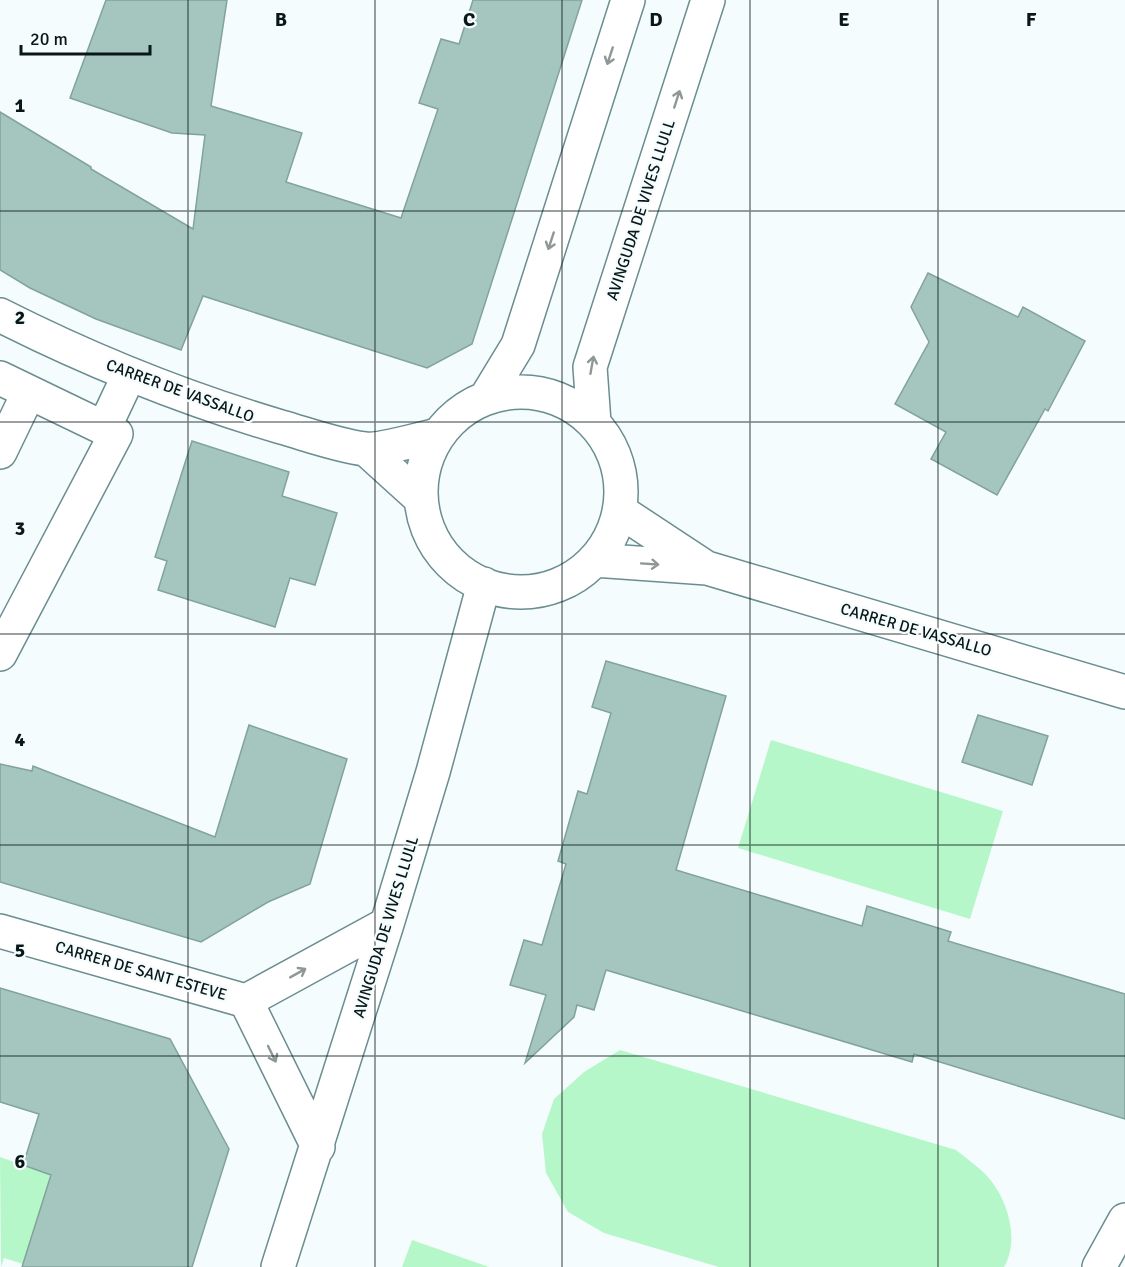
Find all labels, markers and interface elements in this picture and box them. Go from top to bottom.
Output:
text: B [275,7,287,32]
text: C [463,7,475,32]
text: D [649,7,663,32]
text: E [838,7,850,32]
text: F [1026,7,1037,32]
scale bar [21,18,150,56]
text: 20 m [30,28,68,50]
one-way arrow [604,46,615,65]
one-way arrow [672,90,683,109]
text: 1 [15,93,26,118]
street label: AVINGUDA DE VIVES LLULL [602,117,680,303]
one-way arrow [545,231,556,250]
text: 2 [15,305,25,330]
street label: CARRER DE VASSALLO [103,355,257,427]
one-way arrow [587,355,598,375]
text: 3 [15,516,25,541]
one-way arrow [640,559,660,570]
street label: CARRER DE VASSALLO [838,599,994,661]
text: 4 [15,727,26,752]
street label: AVINGUDA DE VIVES LLULL [349,834,423,1020]
street label: CARRER DE SANT ESTEVE [53,937,229,1005]
text: 5 [15,938,25,963]
one-way arrow [288,967,306,978]
one-way arrow [267,1045,279,1063]
text: 6 [15,1149,26,1174]

